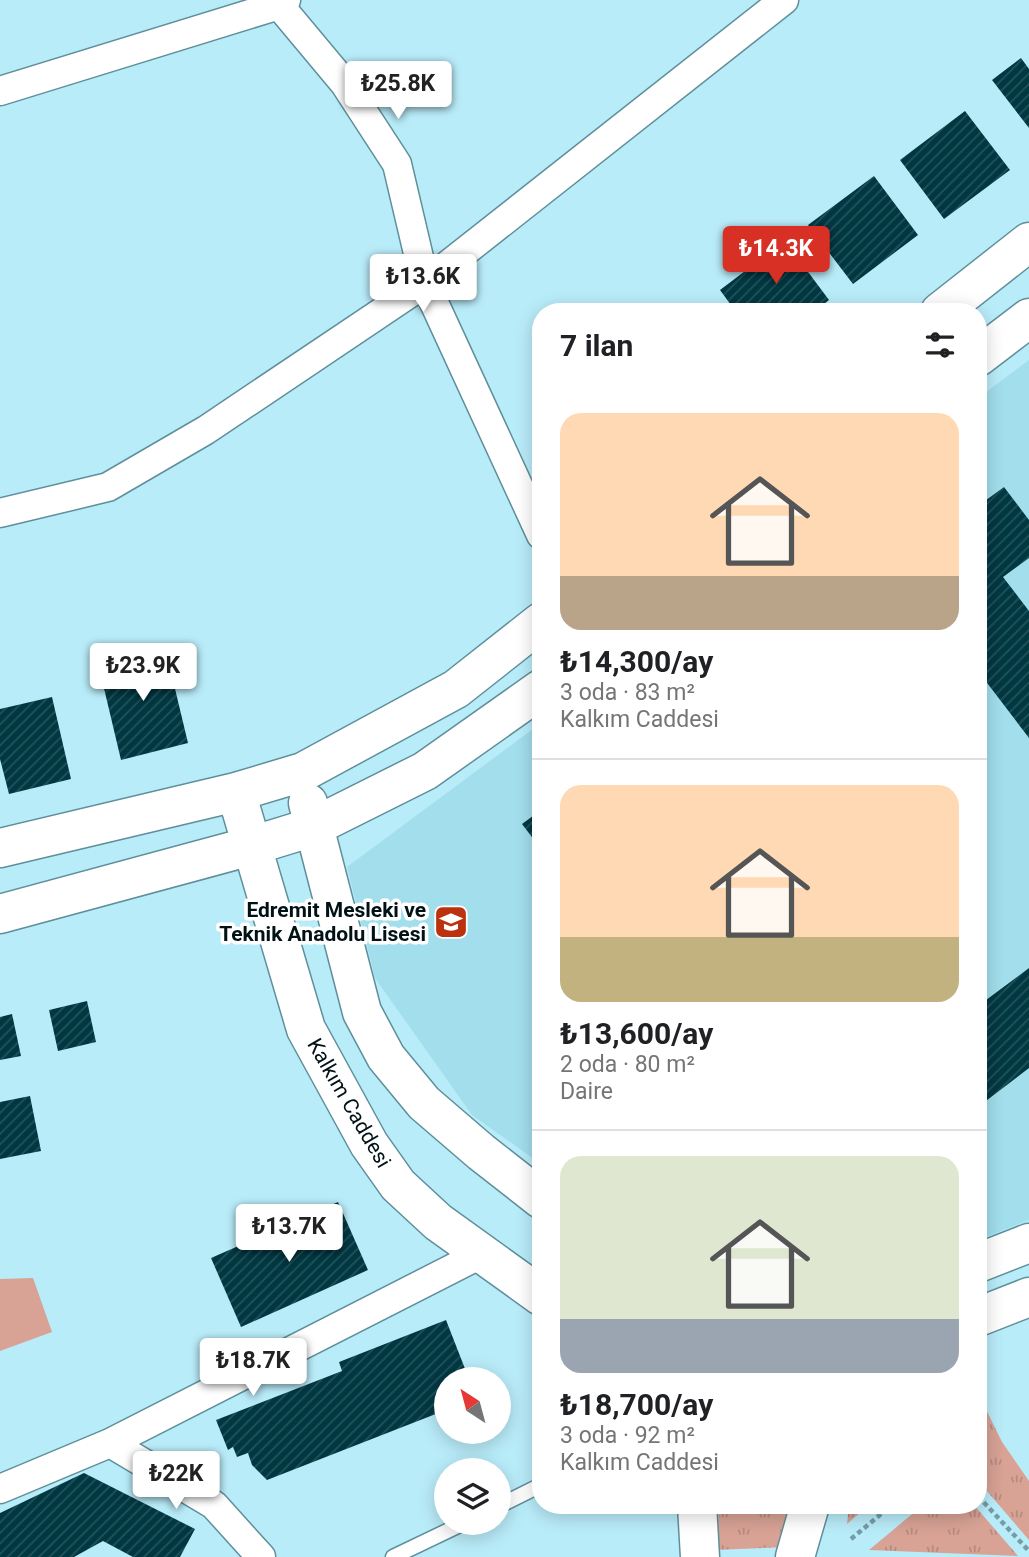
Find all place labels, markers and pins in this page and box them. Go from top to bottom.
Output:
pin: ₺25.8K [341,61,455,121]
pin: ₺14.3K [719,226,833,286]
pin: ₺13.6K [366,254,480,314]
pin: ₺23.9K [86,644,200,703]
place label: Edremit Mesleki ve Teknik Anadolu Lisesi [219,898,426,946]
school or university icon: Edremit Mesleki ve Teknik Anadolu Lisesi [432,903,470,941]
pin: ₺13.7K [232,1204,346,1264]
pin: ₺18.7K [196,1338,310,1398]
pin: ₺22K [135,1452,217,1511]

